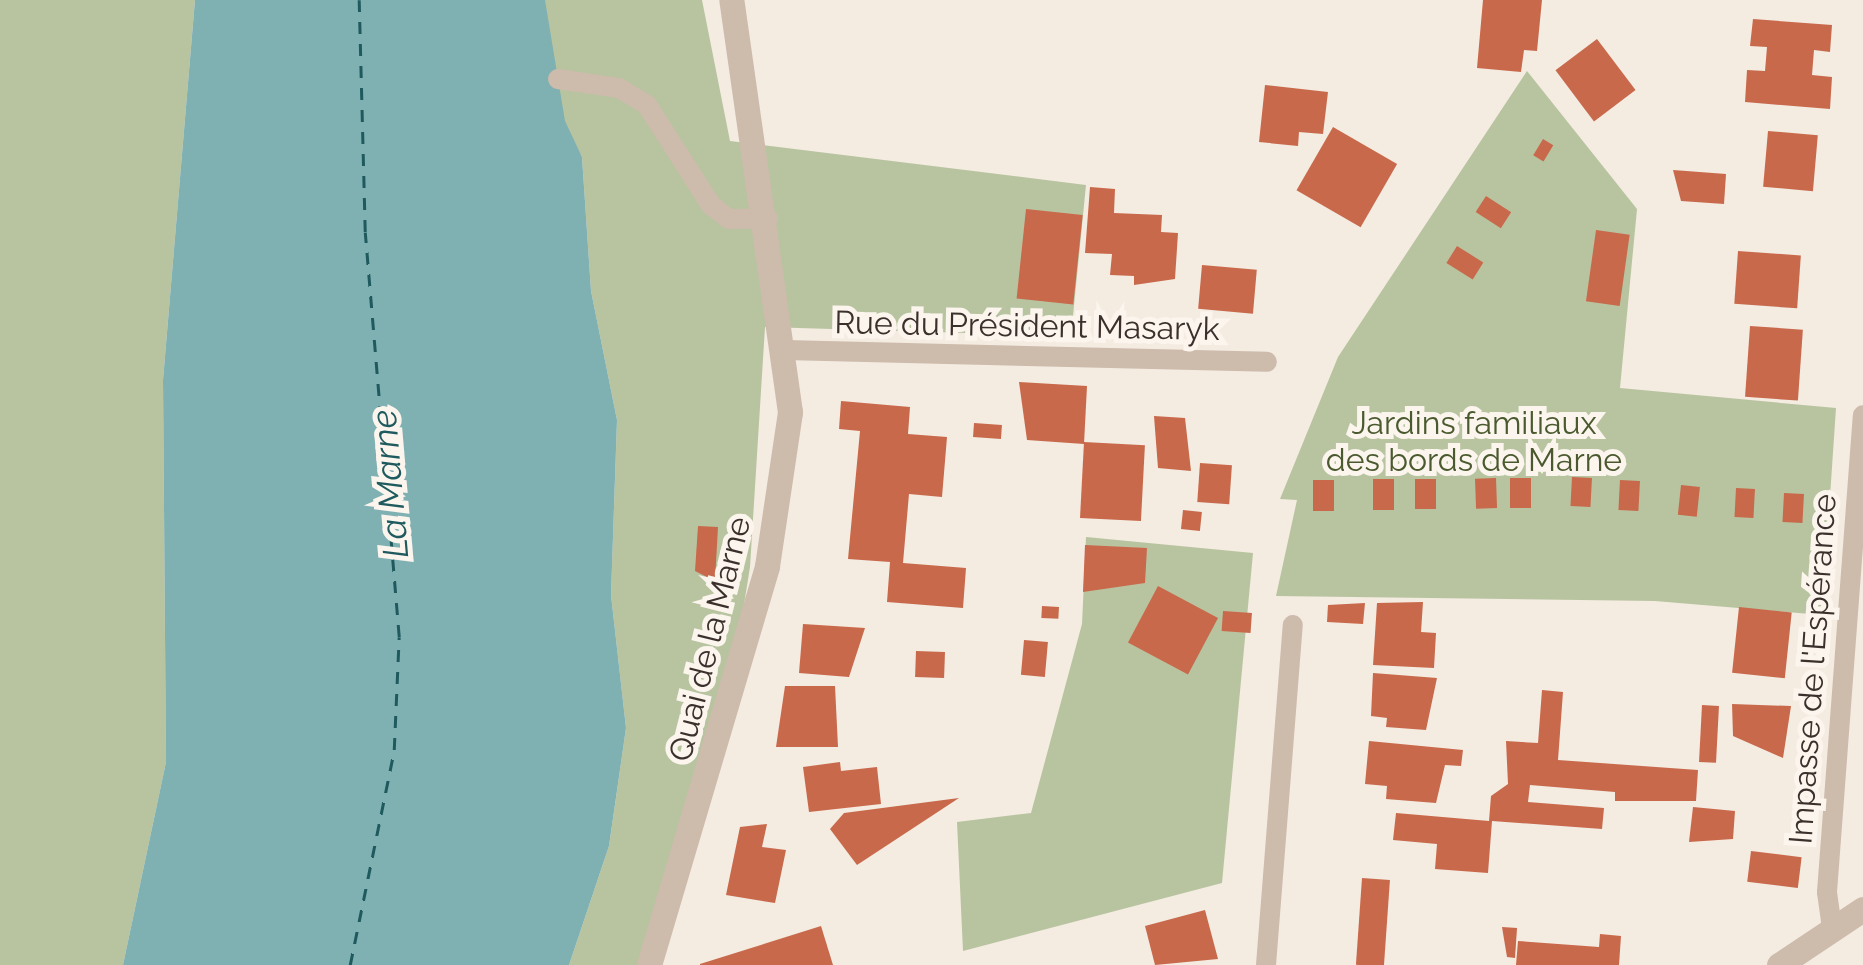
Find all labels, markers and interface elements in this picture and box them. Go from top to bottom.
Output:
street label: Rue du Président Masaryk [834,303,1220,349]
park label: Jardins familiaux des bords de Marne [1326,405,1622,480]
water label: La Marne [363,408,417,560]
street label: Impasse de l'Espérance [1782,493,1844,845]
street label: Quai de la Marne [661,513,759,765]

